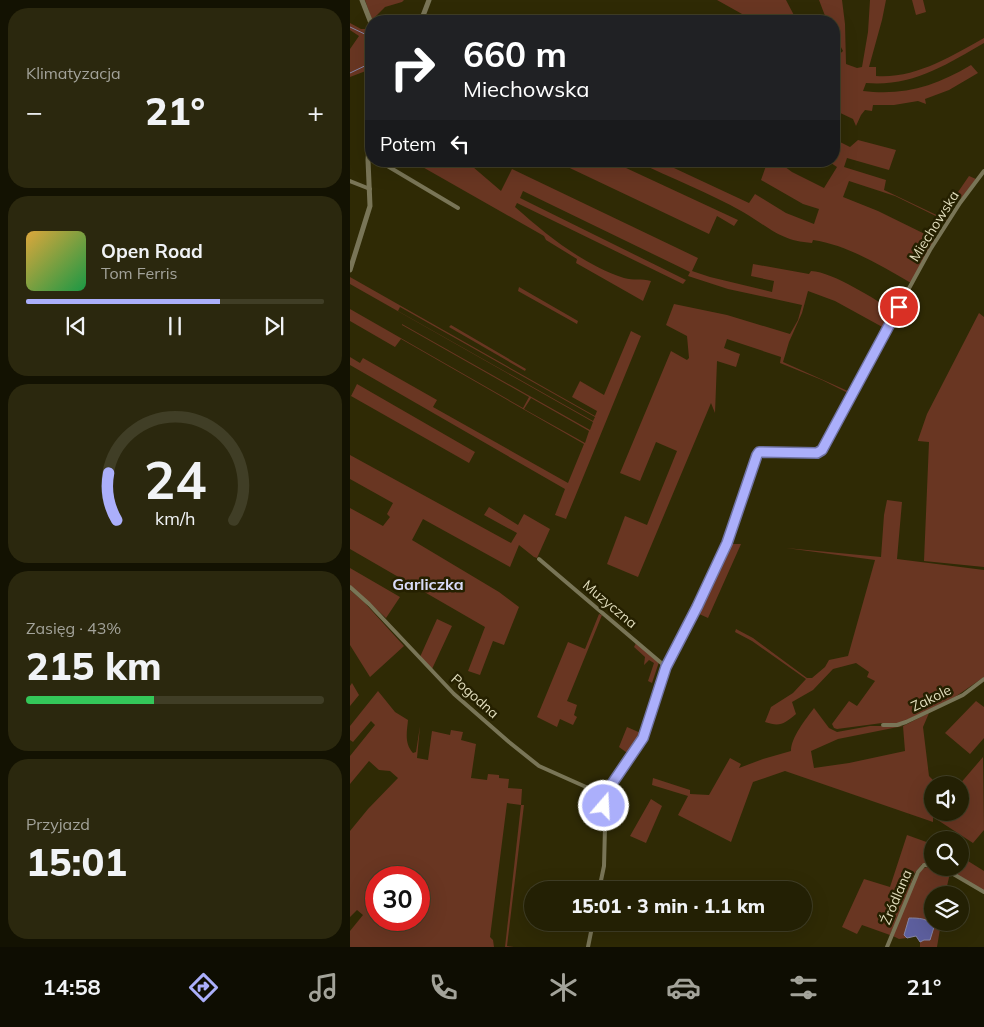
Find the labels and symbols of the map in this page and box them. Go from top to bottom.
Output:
street label: Miechowska [905,187,963,265]
pin [878,286,920,328]
district label: Garliczka [392,574,464,594]
street label: Muzyczna [579,576,641,632]
street label: Pogodna [447,670,503,722]
street label: Zakole [908,681,954,715]
position arrow [577,779,629,831]
speed limit sign: 30 [365,866,430,931]
street label: Źródlana [876,867,916,927]

